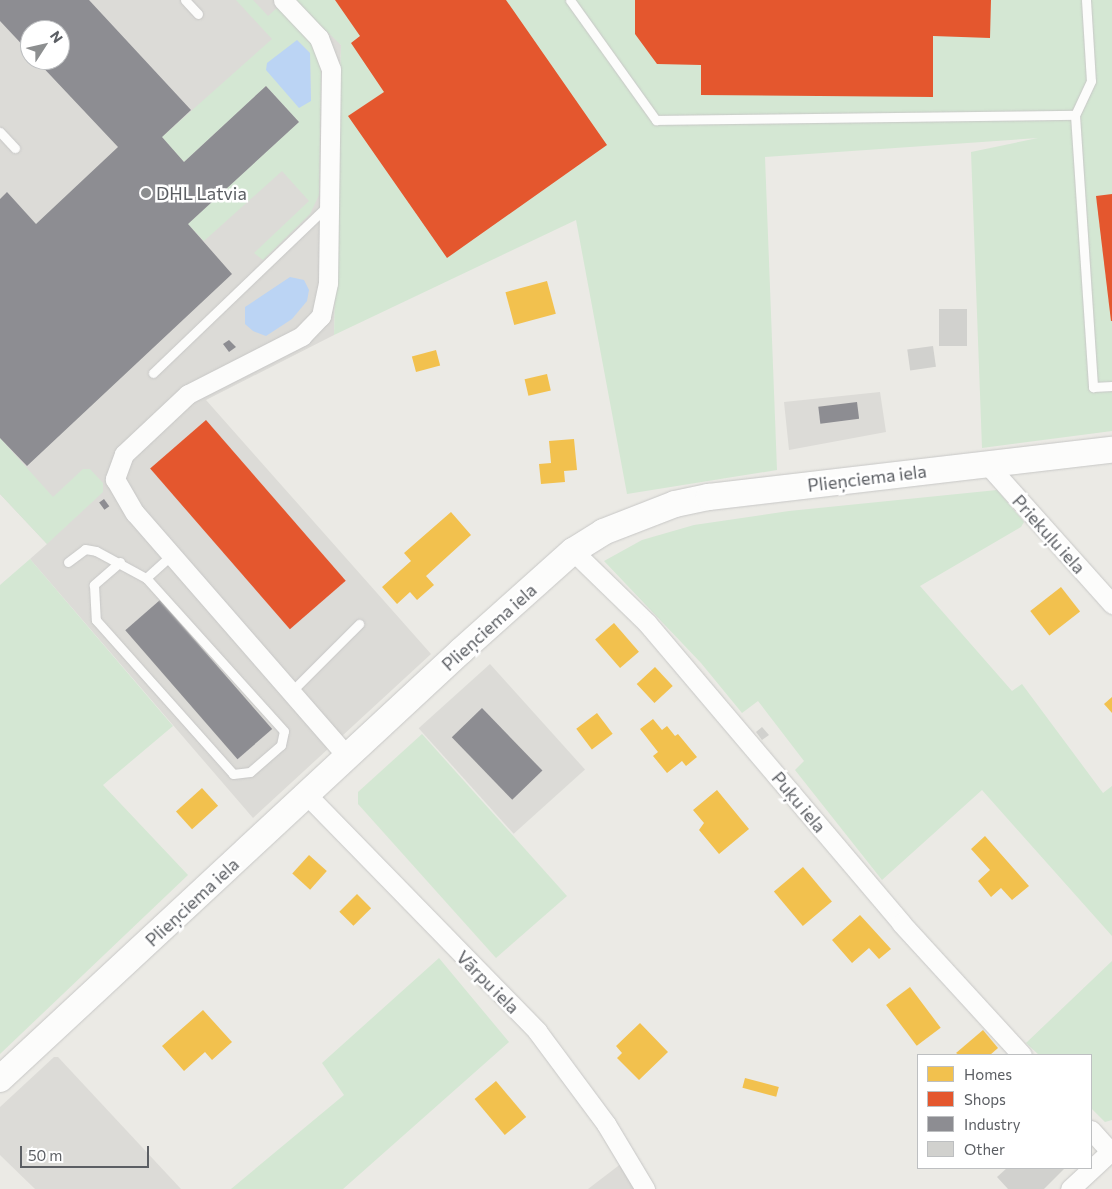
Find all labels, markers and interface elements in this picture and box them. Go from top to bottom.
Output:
north arrow [20,20,70,70]
text: N [47,28,67,46]
place label: DHL Latvia [156,182,247,204]
marker: DHL Latvia [140,187,152,199]
street label: Plieņciema iela [806,460,928,496]
street label: Priekuļu iela [1008,490,1090,578]
street label: Plieņciema iela [437,579,541,675]
street label: Puķu iela [767,767,831,837]
street label: Plieņciema iela [141,853,243,951]
street label: Vārpu iela [452,946,524,1018]
legend [917,1054,1092,1169]
text: Homes [964,1065,1012,1083]
text: Shops [964,1090,1006,1108]
text: Industry [964,1115,1021,1133]
scale bar [22,1136,151,1168]
text: Other [964,1140,1005,1158]
text: 50 m [28,1146,62,1164]

